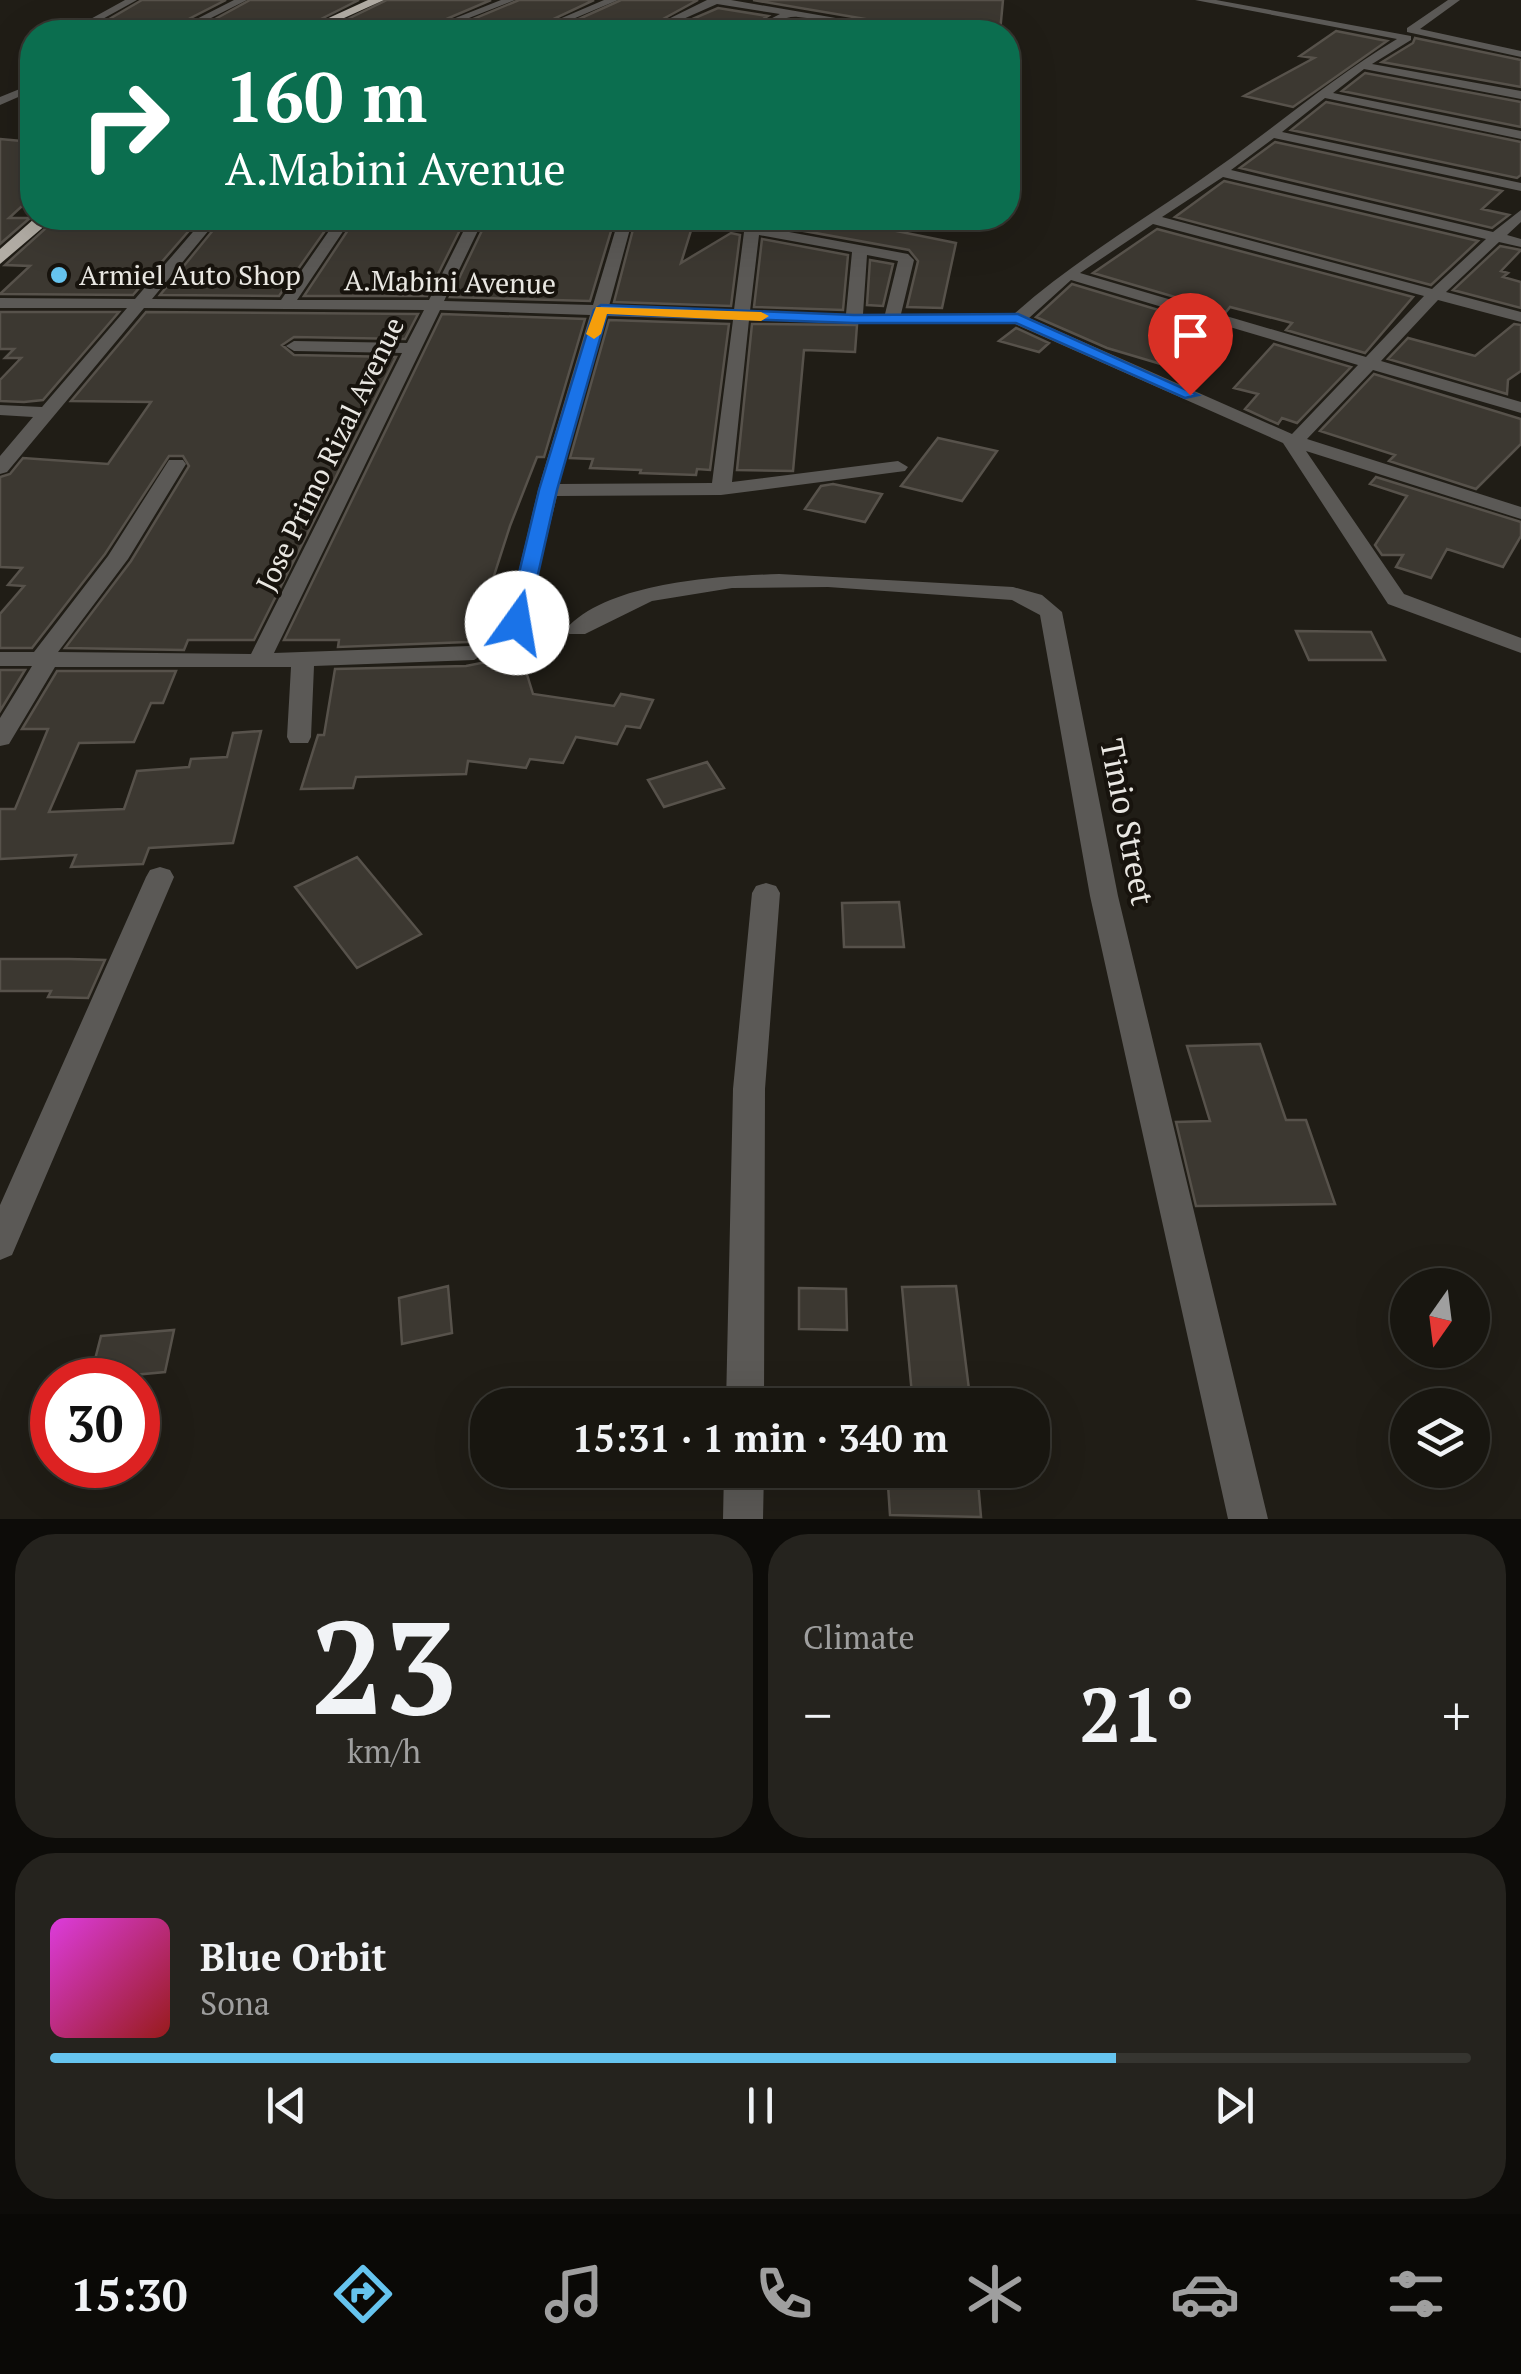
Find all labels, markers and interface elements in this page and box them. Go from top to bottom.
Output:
text: 160 m [225,49,427,142]
icon: right [60,60,190,190]
text: A.Mabini Avenue [225,138,566,198]
place label: Armiel Auto Shop [79,256,301,293]
street label: A.Mabini Avenue [344,261,556,302]
marker: Armiel Auto Shop [48,264,70,286]
pin [1148,293,1233,396]
icon: arrive [1163,308,1218,363]
street label: Jose Primo Rizal Avenue [247,311,412,597]
position arrow [465,571,569,675]
street label: Tinio Street [1091,735,1165,909]
north arrow [1390,1268,1490,1368]
map controls [1390,1268,1490,1488]
speed limit sign: 30 [30,1358,160,1488]
button: layers [1390,1388,1490,1488]
text: 15:31 · 1 min · 340 m [572,1413,948,1463]
text: 23 [311,1579,457,1751]
text: Climate [803,1616,915,1658]
text: 21° [1079,1664,1195,1763]
text: − [803,1678,832,1751]
text: + [1442,1678,1471,1751]
text: km/h [347,1730,421,1772]
text: Blue Orbit [200,1932,387,1982]
text: Sona [200,1982,270,2024]
icon: previous [259,2078,314,2133]
icon: pause [733,2078,788,2133]
icon: next [1207,2078,1262,2133]
icon: directions [328,2259,398,2329]
icon: music [539,2259,609,2329]
icon: phone [749,2259,819,2329]
icon: climate [960,2259,1030,2329]
icon: car [1170,2259,1240,2329]
icon: filters [1381,2259,1451,2329]
text: 15:30 [70,2264,187,2324]

